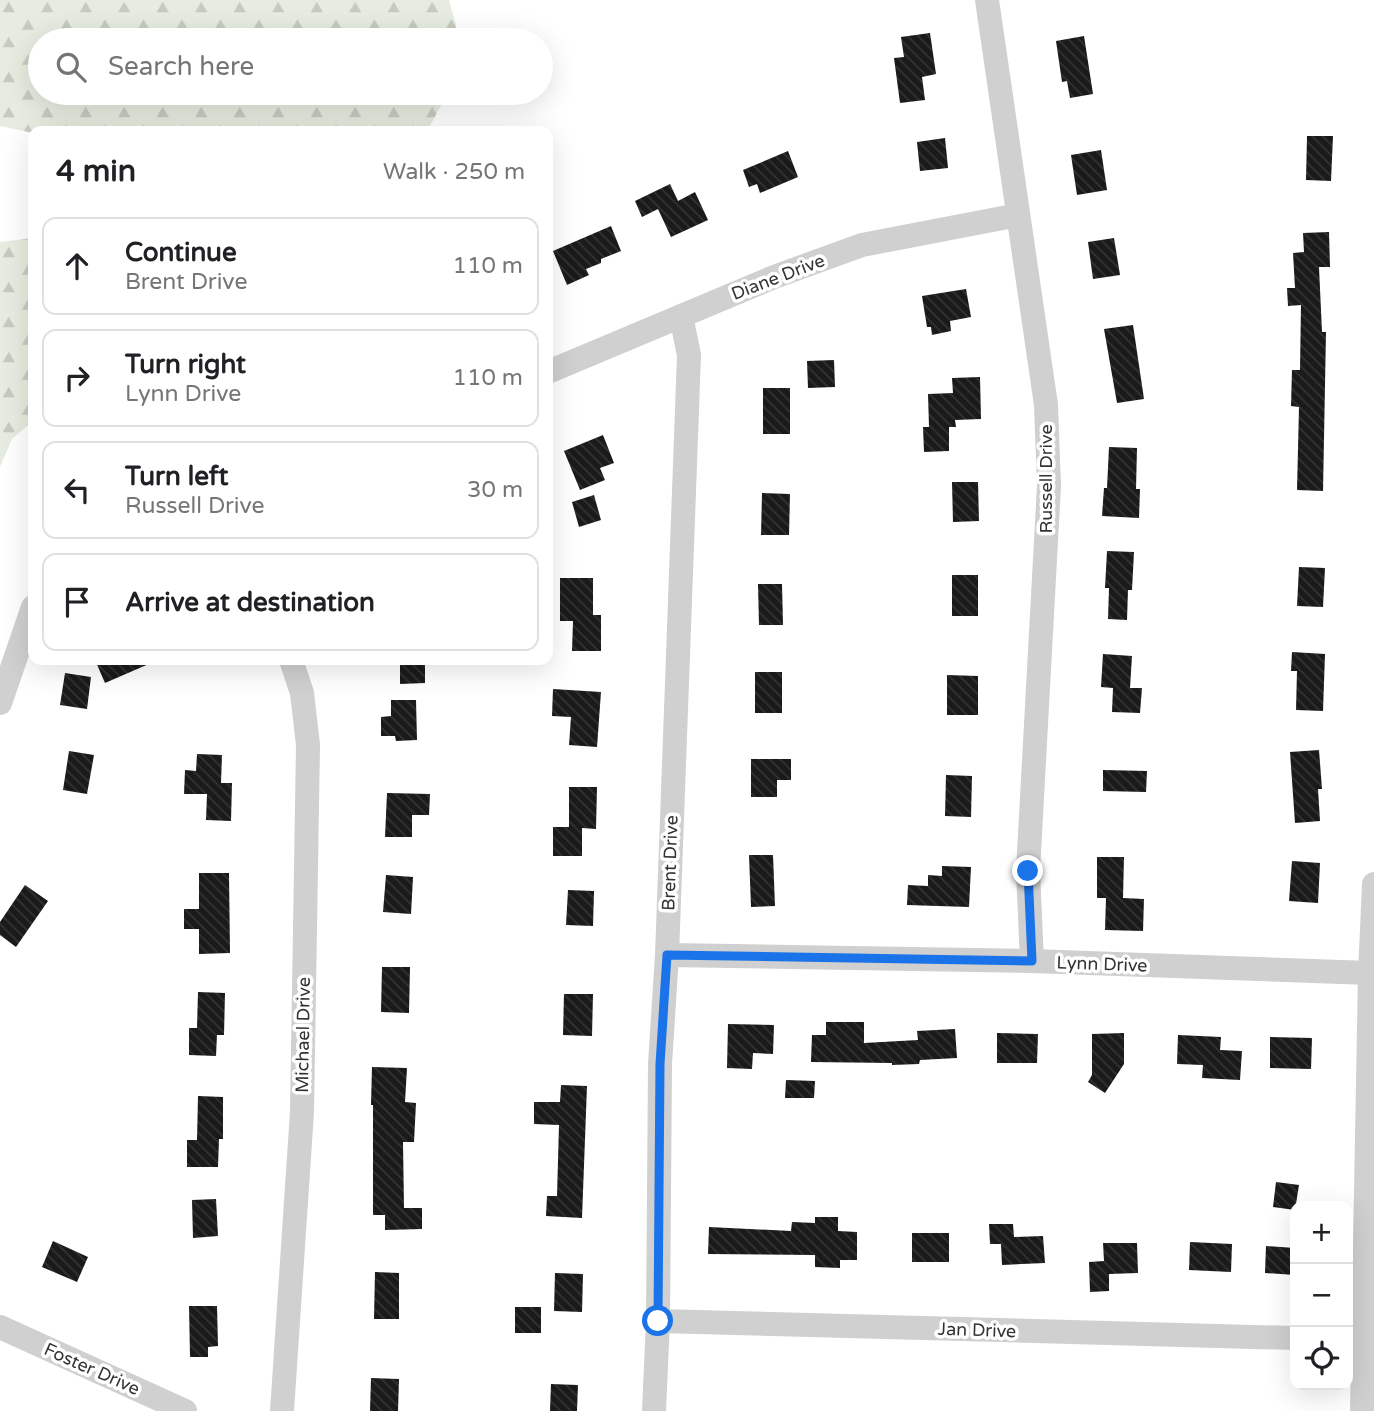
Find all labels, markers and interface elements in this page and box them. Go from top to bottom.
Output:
search box [28,28,553,105]
icon: search [52,48,90,86]
text: Search here [108,51,254,82]
text: 4 min [56,153,136,190]
text: Walk · 250 m [383,158,525,186]
text: Continue [125,237,237,268]
icon: ahead [58,247,96,285]
street label: Diane Drive [728,249,828,305]
text: 110 m [453,252,523,280]
text: Brent Drive [125,268,247,296]
text: Turn right [125,349,246,380]
icon: right [58,359,96,397]
text: 110 m [453,364,523,392]
text: Lynn Drive [125,380,241,408]
street label: Russell Drive [1035,424,1057,534]
text: Turn left [125,461,228,492]
icon: left [58,471,96,509]
text: 30 m [467,476,523,504]
text: Russell Drive [125,492,265,520]
icon: arrive [58,583,96,621]
text: Arrive at destination [125,587,375,618]
street label: Brent Drive [657,815,683,911]
route end [1012,855,1043,886]
street label: Lynn Drive [1056,951,1148,977]
street label: Michael Drive [291,977,315,1093]
map controls [1290,1201,1353,1390]
button: + [1290,1201,1353,1264]
button: − [1290,1264,1353,1327]
route start [642,1305,673,1336]
street label: Jan Drive [937,1318,1017,1342]
button: locate [1290,1327,1353,1390]
street label: Foster Drive [41,1338,143,1400]

